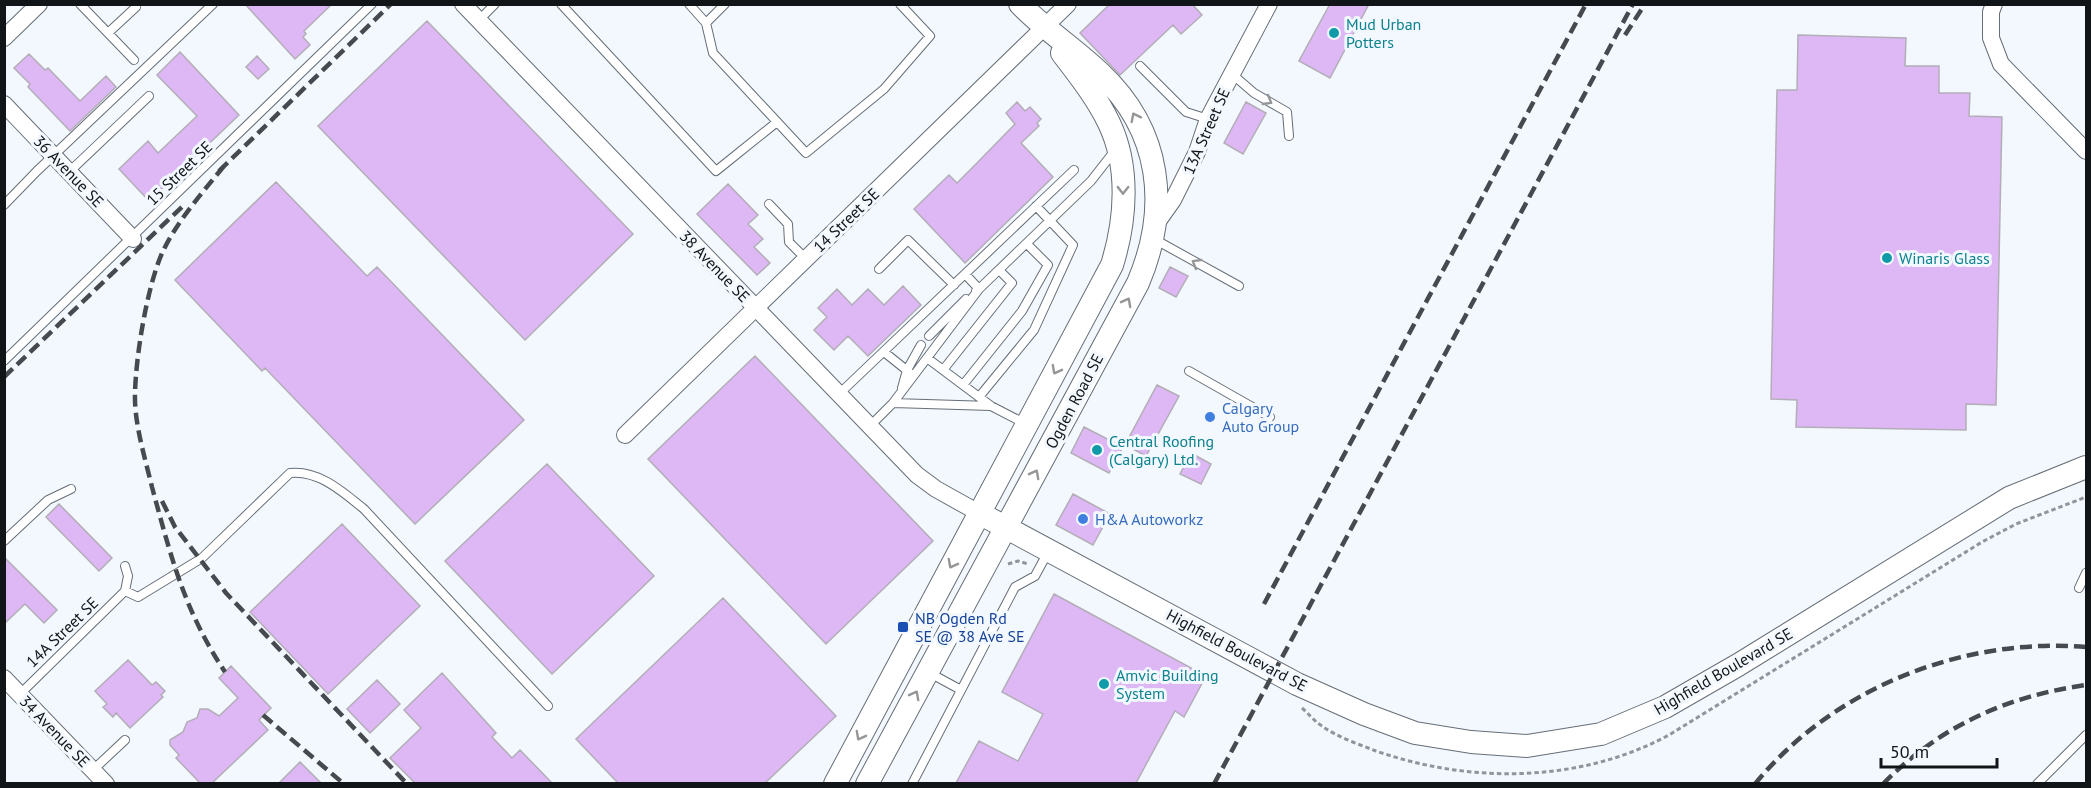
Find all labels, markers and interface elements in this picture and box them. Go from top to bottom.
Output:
place label: Mud Urban Potters [1346,14,1421,52]
marker: Mud Urban Potters [1327,26,1341,40]
street label: 13A Street SE [1178,85,1234,177]
one-way arrow [1262,94,1272,105]
one-way arrow [1131,113,1142,123]
street label: 36 Avenue SE [30,131,108,211]
street label: 15 Street SE [142,137,216,209]
street label: 14 Street SE [809,184,883,256]
one-way arrow [1117,186,1129,195]
street label: 38 Avenue SE [676,226,754,306]
place label: Winaris Glass [1899,248,1990,268]
marker: Winaris Glass [1880,251,1894,265]
one-way arrow [1192,259,1202,270]
one-way arrow [1120,298,1131,308]
street label: Ogden Road SE [1041,350,1107,452]
one-way arrow [1052,364,1063,374]
place label: Calgary Auto Group [1222,398,1299,436]
marker: Calgary Auto Group [1203,410,1217,424]
place label: Central Roofing (Calgary) Ltd. [1109,431,1214,469]
marker: Central Roofing (Calgary) Ltd. [1090,443,1104,457]
one-way arrow [1028,469,1039,480]
place label: H&A Autoworkz [1095,509,1203,529]
marker: H&A Autoworkz [1076,512,1090,526]
one-way arrow [948,558,959,569]
street label: 14A Street SE [22,593,102,671]
street label: Highfield Boulevard SE [1163,604,1311,696]
place label: NB Ogden Rd SE @ 38 Ave SE [915,608,1025,646]
marker: NB Ogden Rd SE @ 38 Ave SE [896,620,910,634]
street label: Highfield Boulevard SE [1650,623,1796,719]
place label: Amvic Building System [1116,665,1219,703]
marker: Amvic Building System [1097,677,1111,691]
street label: 34 Avenue SE [16,691,94,771]
one-way arrow [908,691,919,702]
one-way arrow [856,730,867,740]
scale bar [1881,731,1996,769]
text: 50 m [1890,740,1929,763]

